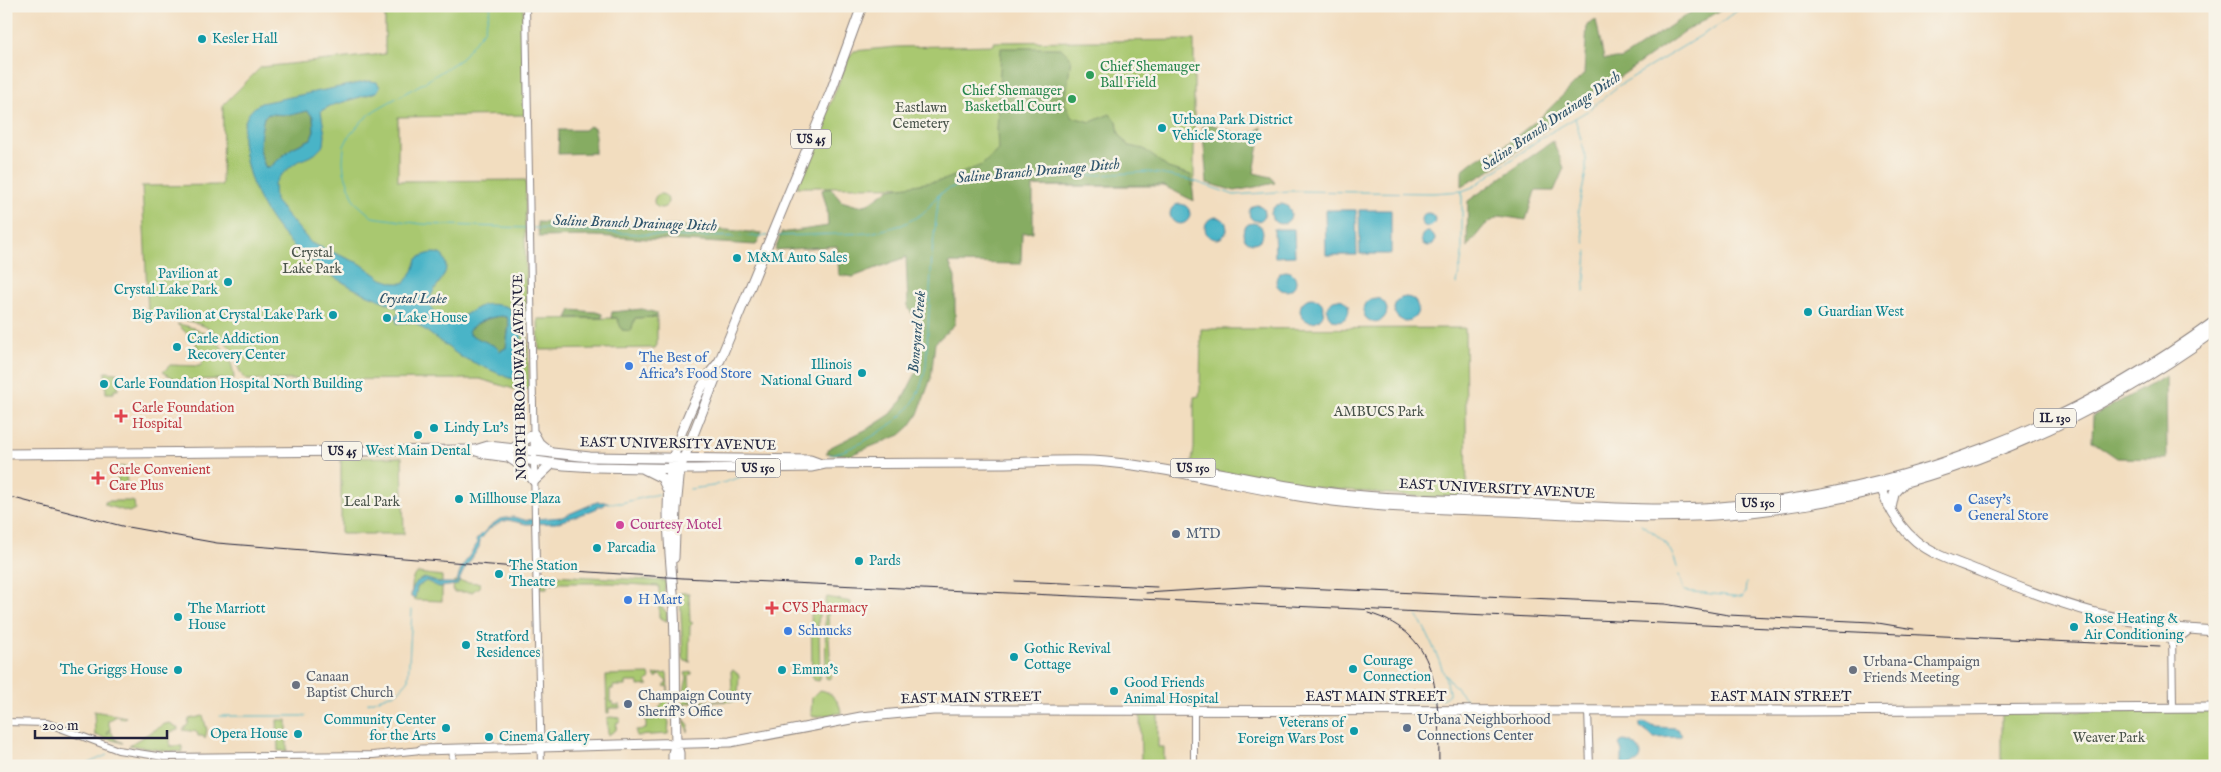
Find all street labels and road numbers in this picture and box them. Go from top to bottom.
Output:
road number: US 45 [791,130,831,148]
street label: NORTH BROADWAY AVENUE [509,273,531,480]
road number: IL 130 [2034,408,2076,428]
street label: EAST UNIVERSITY AVENUE [580,433,777,455]
road number: US 45 [322,442,362,461]
road number: US 150 [736,458,780,478]
road number: US 150 [1170,458,1216,478]
street label: EAST UNIVERSITY AVENUE [1398,475,1596,503]
road number: US 150 [1736,493,1780,512]
street label: EAST MAIN STREET [900,688,1042,708]
street label: EAST MAIN STREET [1306,688,1447,706]
street label: EAST MAIN STREET [1711,688,1852,706]

